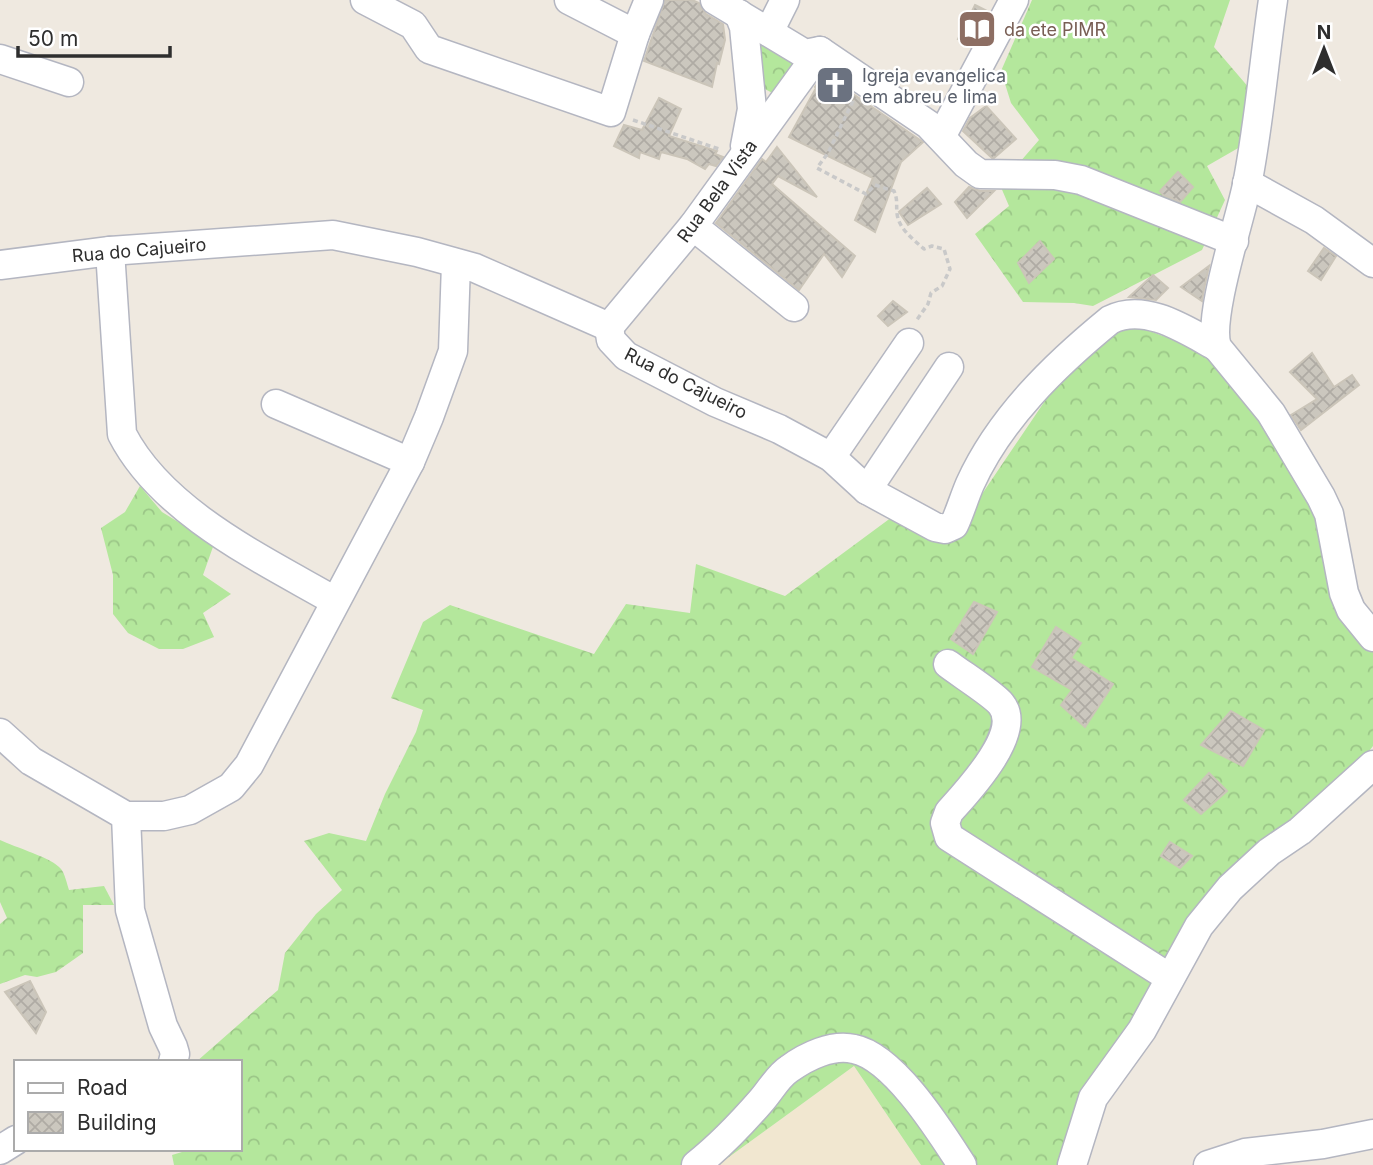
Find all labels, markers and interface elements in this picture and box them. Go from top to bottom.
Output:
library icon: da ete PIMR [956,8,998,50]
scale bar [18,14,170,58]
north arrow [1289,14,1359,84]
place label: da ete PIMR [1004,19,1107,40]
text: N [1317,21,1331,44]
text: 50 m [28,26,78,51]
church icon: Igreja evangelica em abreu e lima [814,64,856,106]
place label: Igreja evangelica em abreu e lima [862,65,1006,107]
street label: Rua Bela Vista [673,136,761,246]
street label: Rua do Cajueiro [71,234,207,266]
street label: Rua do Cajueiro [621,343,751,423]
legend [14,1060,242,1151]
text: Road [77,1075,128,1100]
text: Building [77,1110,157,1135]

